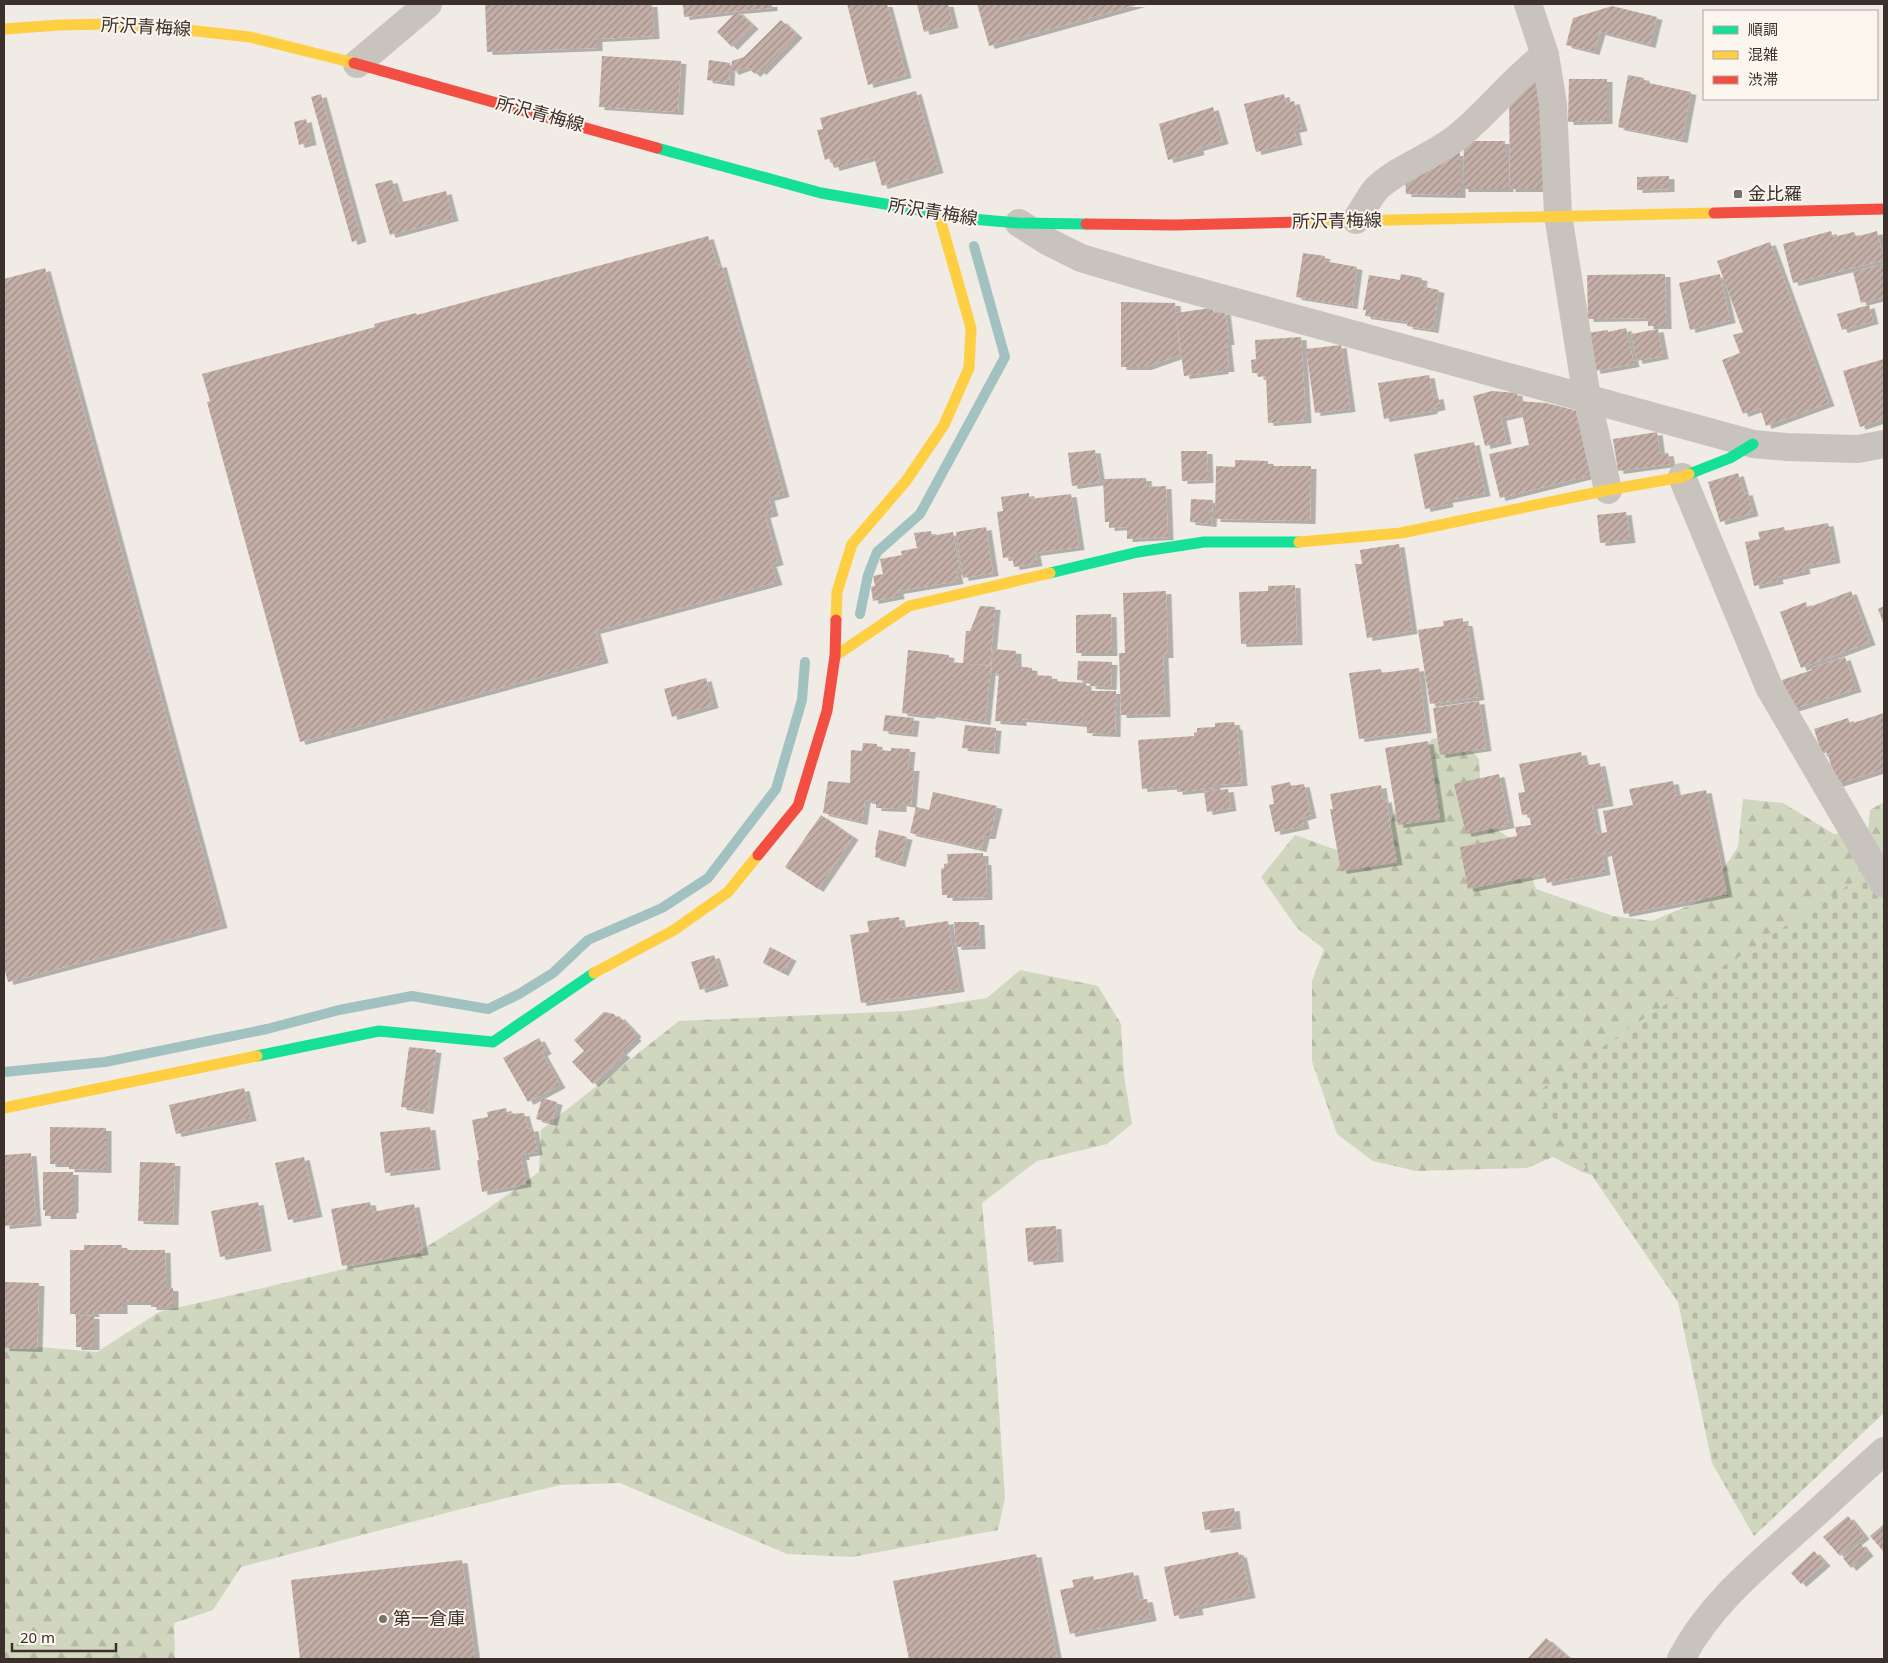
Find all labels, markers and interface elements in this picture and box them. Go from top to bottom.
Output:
legend [1703,10,1878,100]
street label: 所沢青梅線 [100,12,192,40]
text: 順調 [1748,19,1778,39]
text: 混雑 [1748,44,1778,64]
text: 渋滞 [1748,69,1778,89]
street label: 所沢青梅線 [494,90,587,136]
place label: 金比羅 [1748,181,1802,205]
marker: 金比羅 [1732,188,1744,200]
street label: 所沢青梅線 [887,192,979,230]
street label: 所沢青梅線 [1292,207,1382,233]
place label: 第一倉庫 [393,1606,465,1630]
marker: 第一倉庫 [377,1613,389,1625]
scale bar [12,1620,116,1652]
text: 20 m [20,1627,55,1647]

